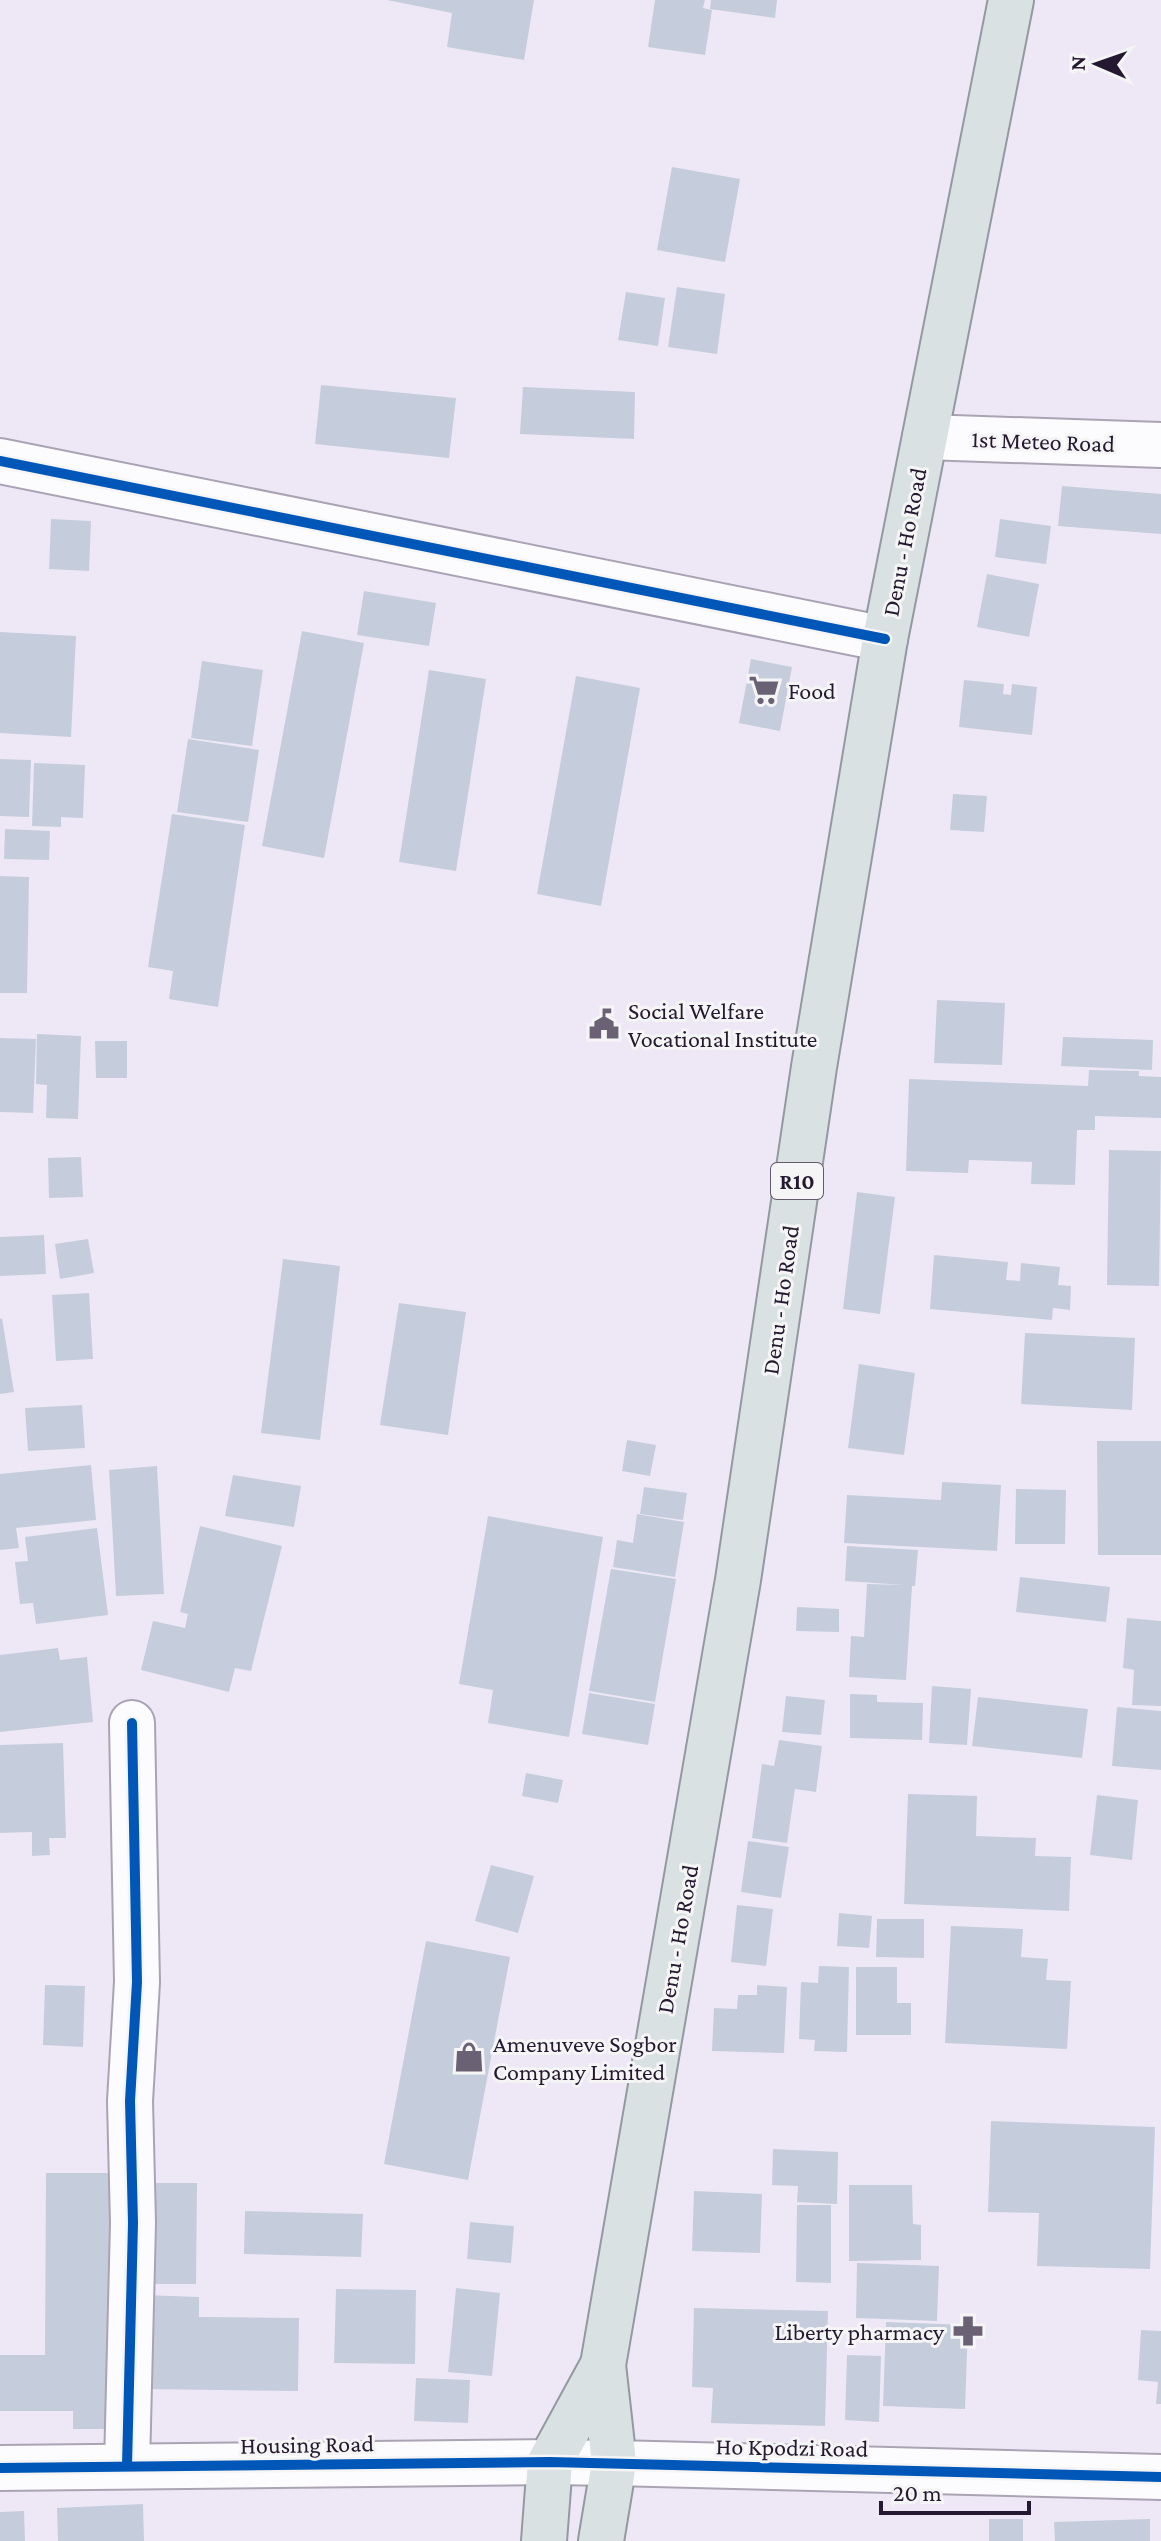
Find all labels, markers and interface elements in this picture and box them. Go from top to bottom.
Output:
north arrow [1057,24,1137,104]
text: N [1065,55,1090,71]
street label: 1st Meteo Road [971,425,1116,457]
street label: Denu - Ho Road [876,465,932,619]
supermarket icon: Food [747,673,781,707]
place label: Food [788,677,836,704]
place label: Social Welfare Vocational Institute [628,997,817,1052]
public building icon: Social Welfare Vocational Institute [587,1007,621,1041]
road number: R10 [771,1163,823,1199]
street label: Denu - Ho Road [756,1223,804,1376]
street label: Denu - Ho Road [651,1862,703,2016]
place label: Amenuveve Sogbor Company Limited [493,2030,677,2085]
shop icon: Amenuveve Sogbor Company Limited [452,2040,486,2074]
pharmacy icon: Liberty pharmacy [951,2314,985,2348]
place label: Liberty pharmacy [774,2318,945,2345]
street label: Housing Road [240,2429,374,2459]
street label: Ho Kpodzi Road [715,2432,869,2462]
scale bar [881,2465,1029,2515]
text: 20 m [893,2479,942,2506]

